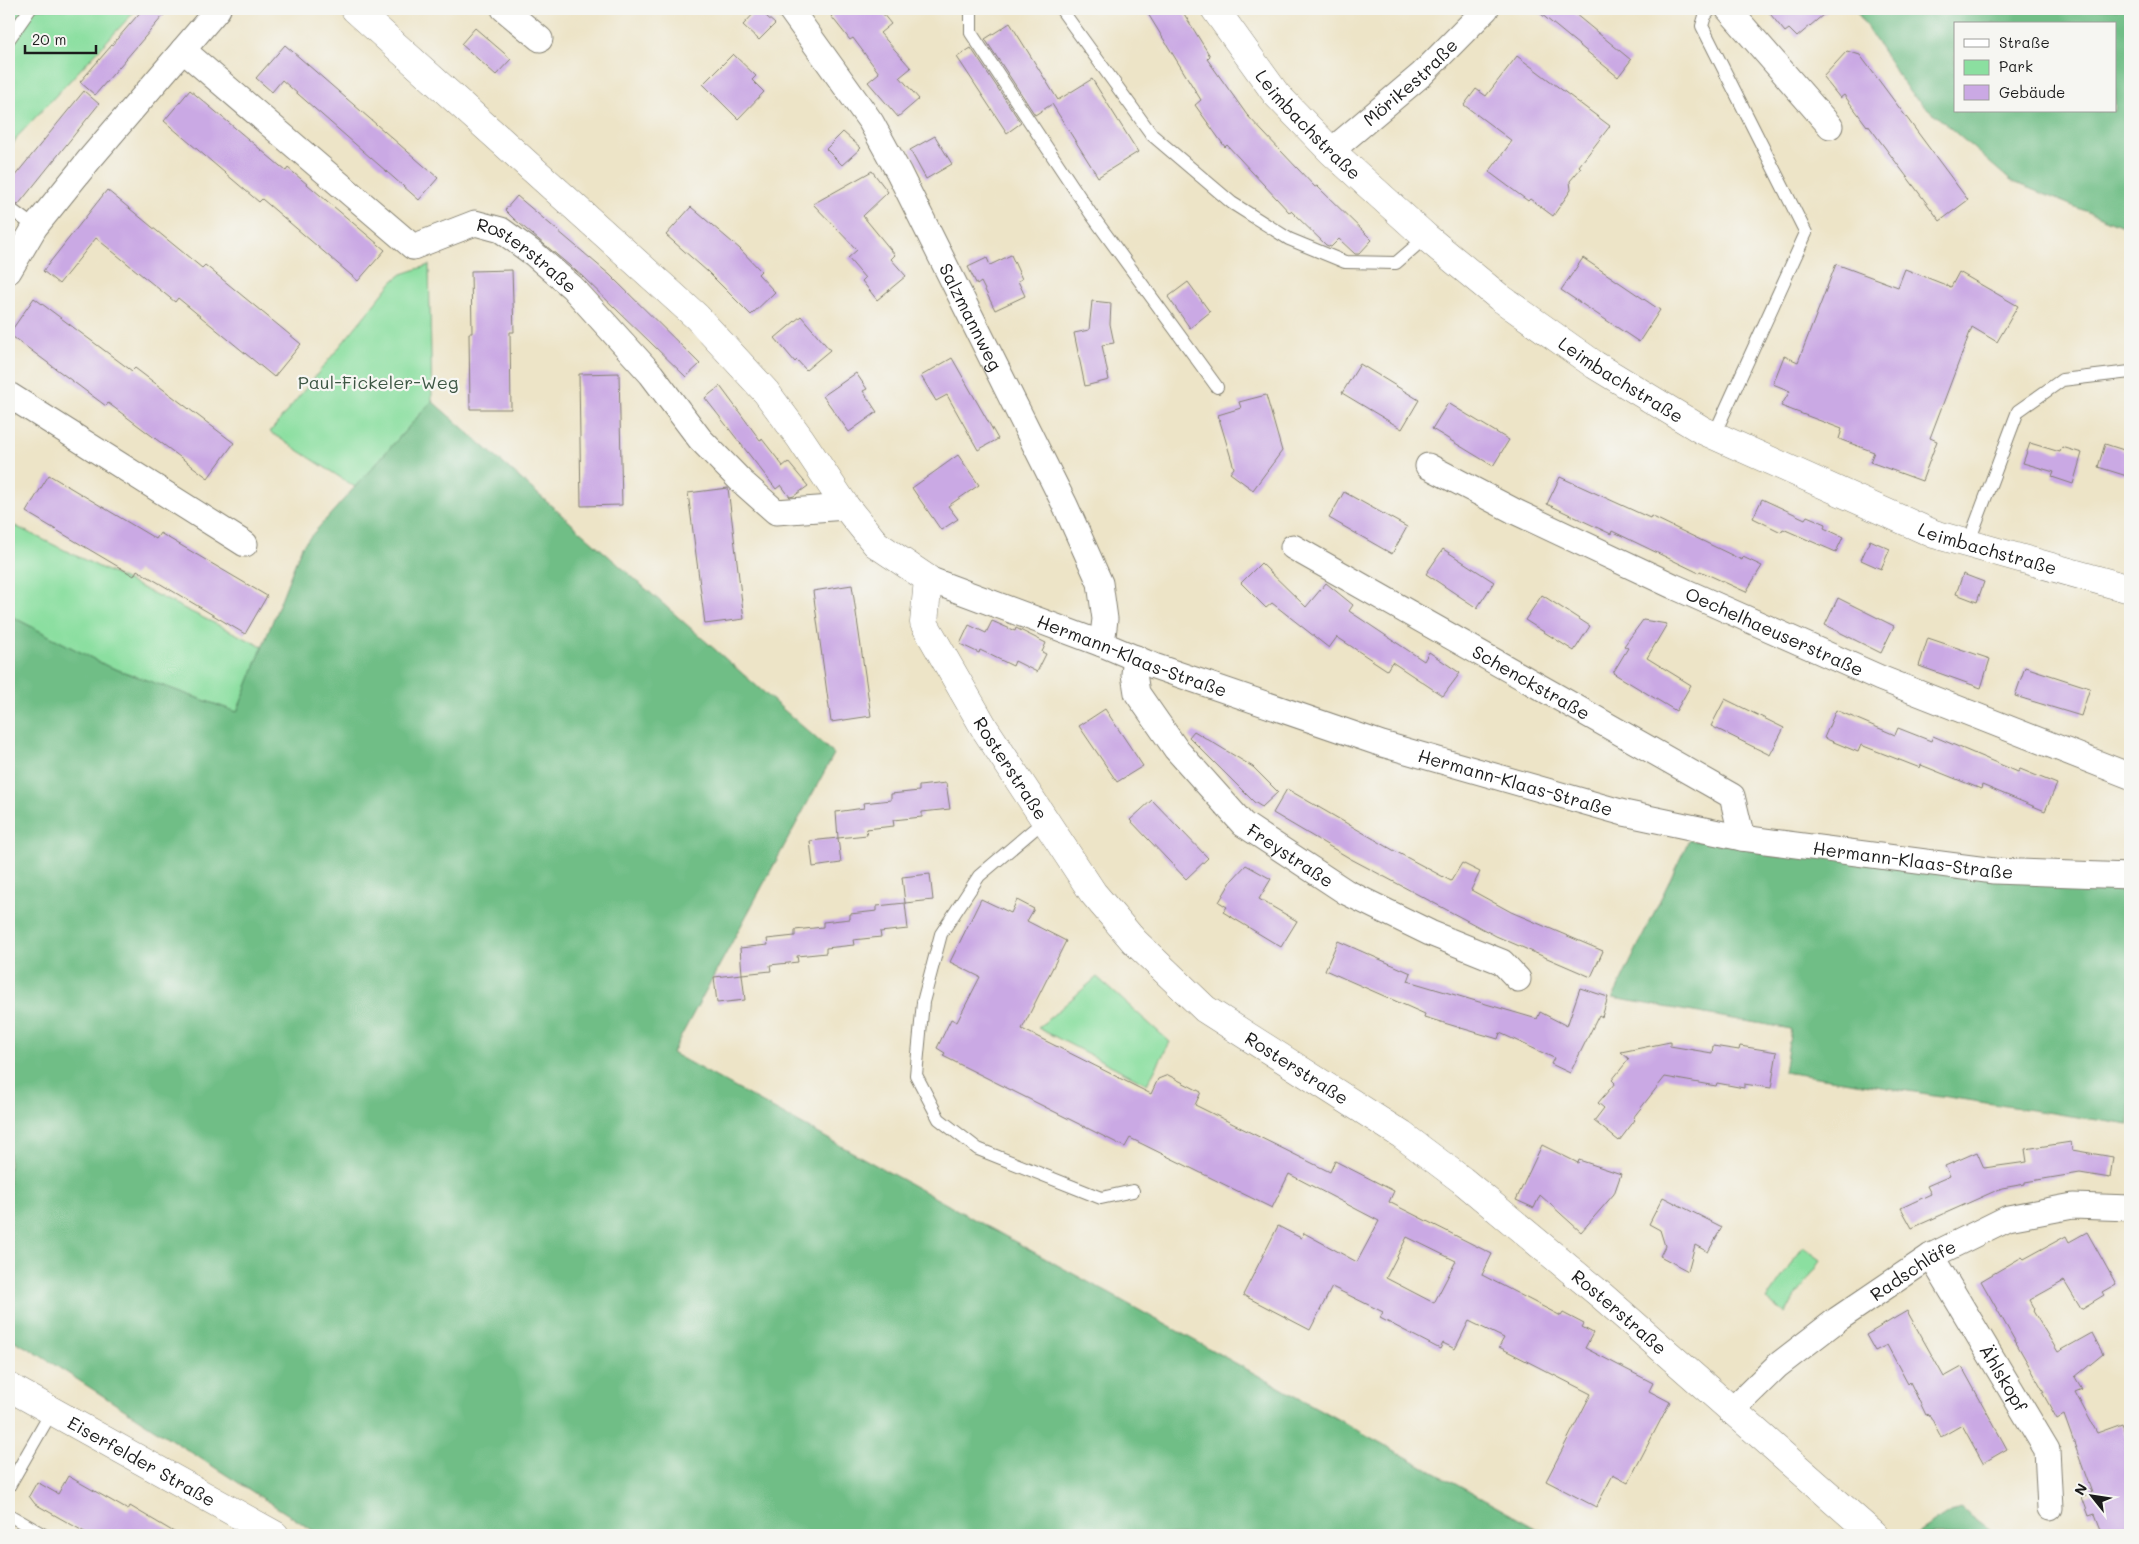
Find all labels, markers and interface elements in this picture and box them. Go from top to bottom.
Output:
scale bar [25,22,96,54]
legend [1954,22,2116,112]
text: 20 m [32,29,66,49]
text: Straße [1999,32,2050,52]
street label: Mörikestraße [1358,33,1463,131]
text: Park [1999,56,2033,76]
street label: Leimbachstraße [1250,65,1366,185]
text: Gebäude [1999,82,2065,102]
street label: Rosterstraße [474,212,582,298]
street label: Salzmannweg [934,259,1008,375]
street label: Leimbachstraße [1554,331,1688,428]
park label: Paul-Fickeler-Weg [298,370,458,394]
street label: Leimbachstraße [1914,516,2060,580]
street label: Oechelhaeuserstraße [1682,581,1867,681]
street label: Hermann-Klaas-Straße [1034,609,1230,702]
street label: Schenckstraße [1468,639,1595,725]
street label: Rosterstraße [968,712,1053,824]
street label: Hermann-Klaas-Straße [1415,743,1616,821]
street label: Freystraße [1242,818,1338,893]
street label: Hermann-Klaas-Straße [1812,835,2014,884]
street label: Rosterstraße [1240,1026,1353,1110]
street label: Radschläfe [1865,1234,1960,1306]
street label: Rosterstraße [1567,1264,1672,1360]
street label: Ählskopf [1975,1340,2034,1417]
street label: Eiserfelder Straße [64,1410,220,1512]
north arrow [2066,1472,2116,1522]
text: N [2069,1480,2091,1499]

